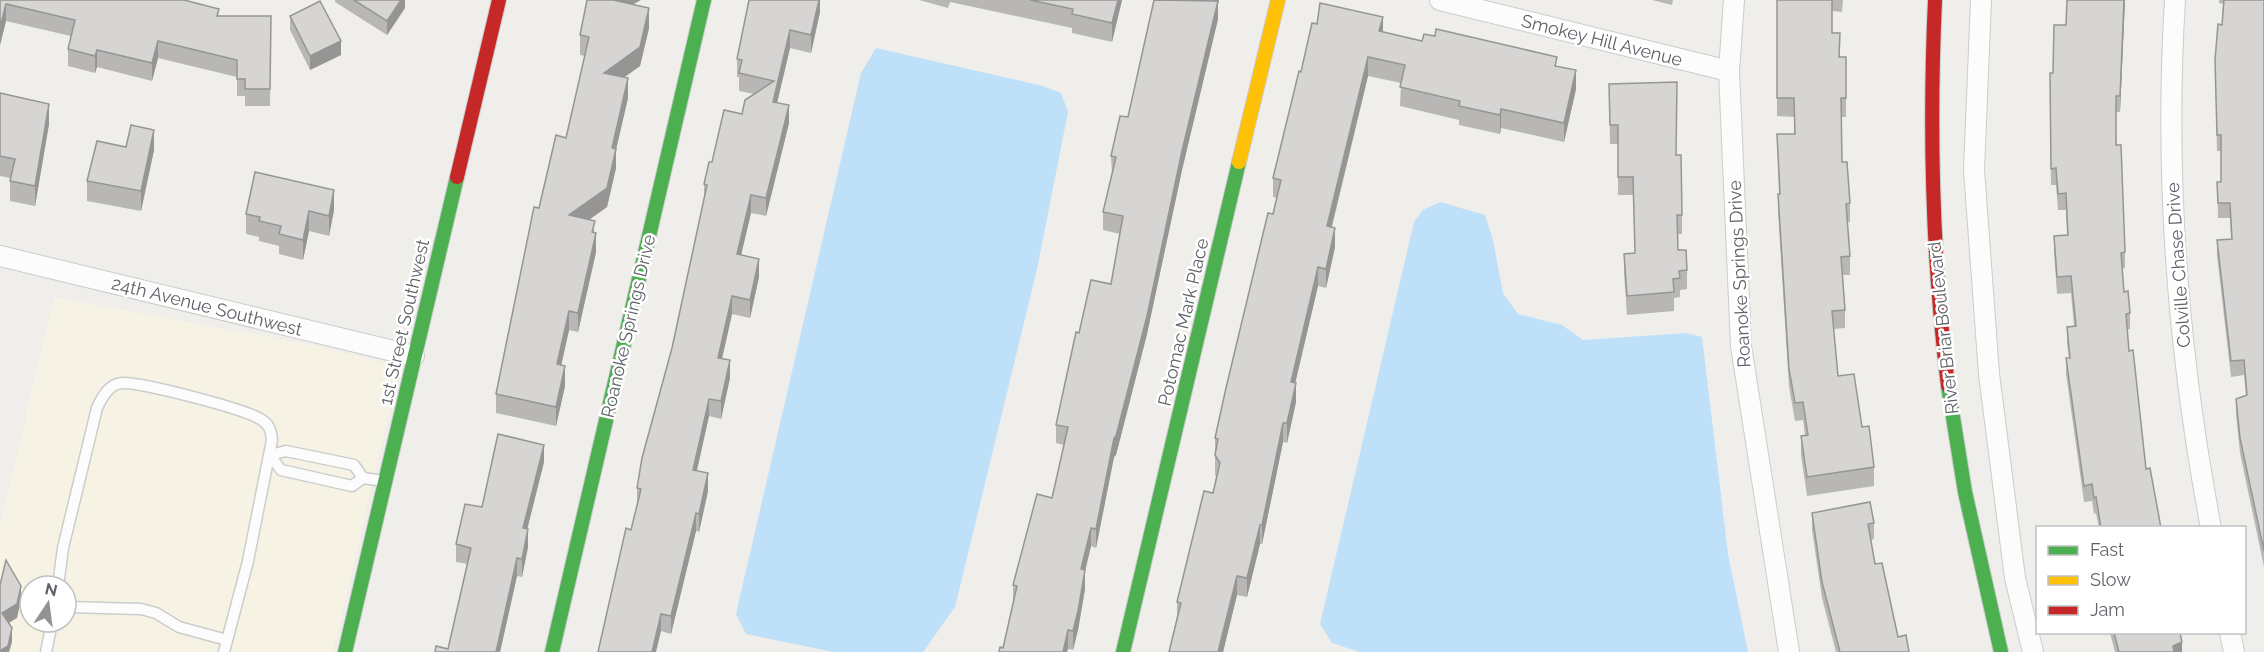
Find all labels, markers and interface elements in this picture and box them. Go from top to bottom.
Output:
street label: Smokey Hill Avenue [1519,10,1685,70]
street label: Roanoke Springs Drive [1724,179,1754,368]
street label: Colville Chase Drive [2162,181,2194,348]
street label: Roanoke Springs Drive [597,232,659,420]
street label: Potomac Mark Place [1154,236,1213,408]
street label: 1st Street Southwest [375,237,433,407]
street label: River Briar Boulevard [1923,241,1963,415]
street label: 24th Avenue Southwest [109,272,305,340]
legend [2036,526,2246,634]
text: Fast [2090,539,2124,560]
text: Slow [2090,569,2131,590]
north arrow [18,574,78,634]
text: N [43,579,59,601]
text: Jam [2090,599,2125,620]

